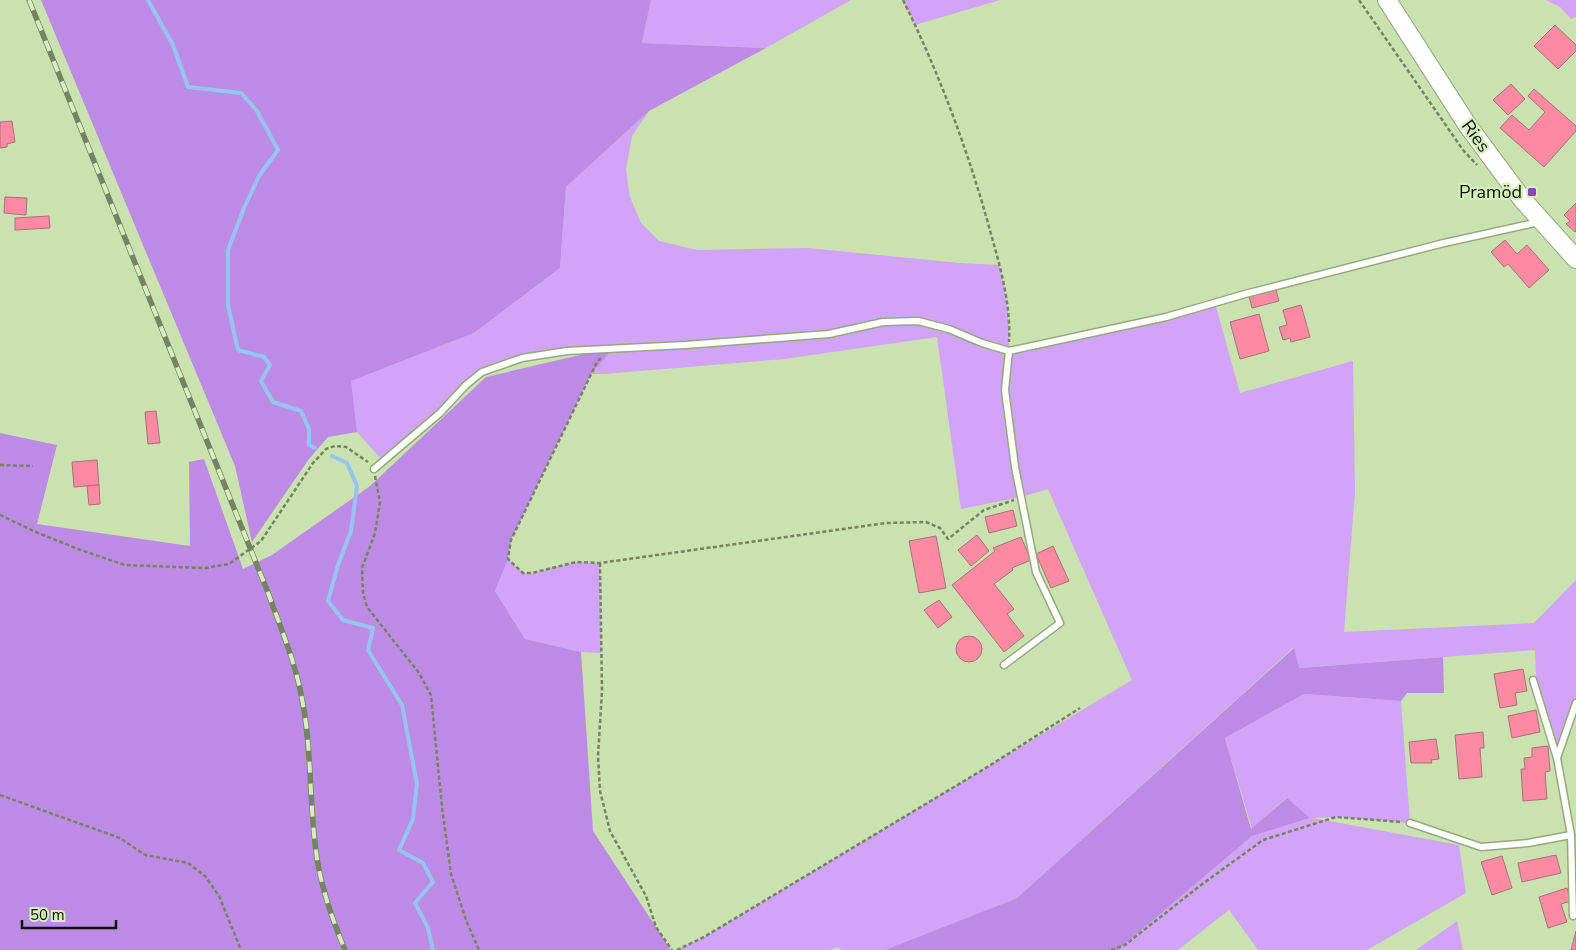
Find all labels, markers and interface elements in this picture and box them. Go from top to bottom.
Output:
street label: Ries [1456,115,1496,157]
place label: Pramöd [1459,180,1522,204]
marker: Pramöd [1526,186,1538,198]
scale bar [22,898,116,930]
text: 50 m [30,905,65,925]

